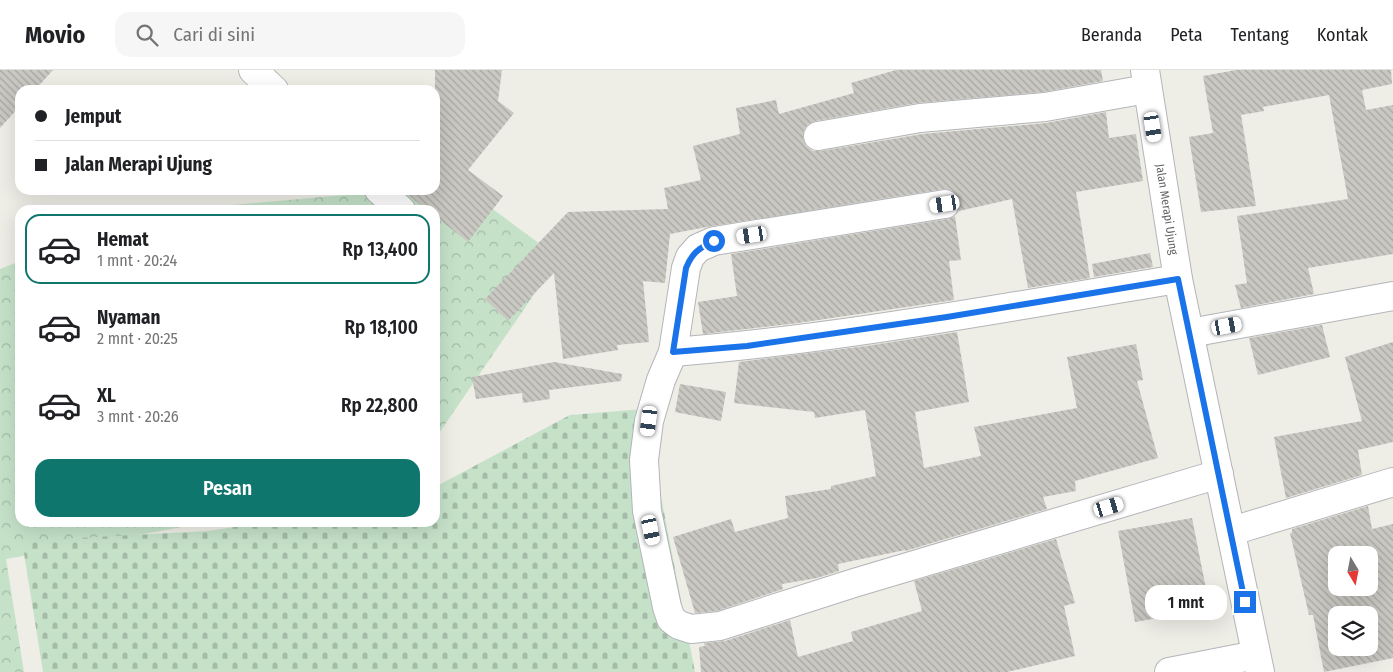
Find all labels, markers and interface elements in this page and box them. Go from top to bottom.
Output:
search box [115,12,465,57]
text: Movio [25,21,85,49]
icon: search [133,21,161,49]
text: Cari di sini [173,23,255,46]
text: Beranda [1081,24,1142,46]
text: Peta [1170,24,1203,46]
text: Tentang [1231,24,1289,46]
text: Kontak [1317,24,1368,46]
text: Jemput [65,105,122,128]
car [1143,111,1162,143]
text: Jalan Merapi Ujung [65,153,212,176]
street label: Jalan Merapi Ujung [1153,163,1181,256]
car [929,194,960,214]
car [736,225,767,245]
icon: car [37,227,82,272]
text: Hemat [97,228,149,251]
route start [703,230,725,252]
text: Rp 13,400 [342,238,418,261]
text: 1 mnt · 20:24 [97,251,177,270]
icon: car [37,305,82,350]
text: Nyaman [97,306,160,329]
text: Rp 18,100 [344,316,418,339]
car [1210,316,1243,336]
text: 2 mnt · 20:25 [97,329,178,348]
icon: car [37,383,82,428]
text: XL [97,384,116,407]
text: Rp 22,800 [341,394,418,417]
car [639,405,658,437]
text: 3 mnt · 20:26 [97,407,179,426]
button: Pesan [35,459,420,517]
car [1092,495,1125,519]
car [640,514,661,546]
north arrow [1328,546,1378,596]
map controls [1328,546,1378,656]
callout: 1 mnt [1145,584,1228,620]
route end [1234,591,1256,613]
text: 1 mnt [1168,593,1204,612]
button: layers [1328,606,1378,656]

